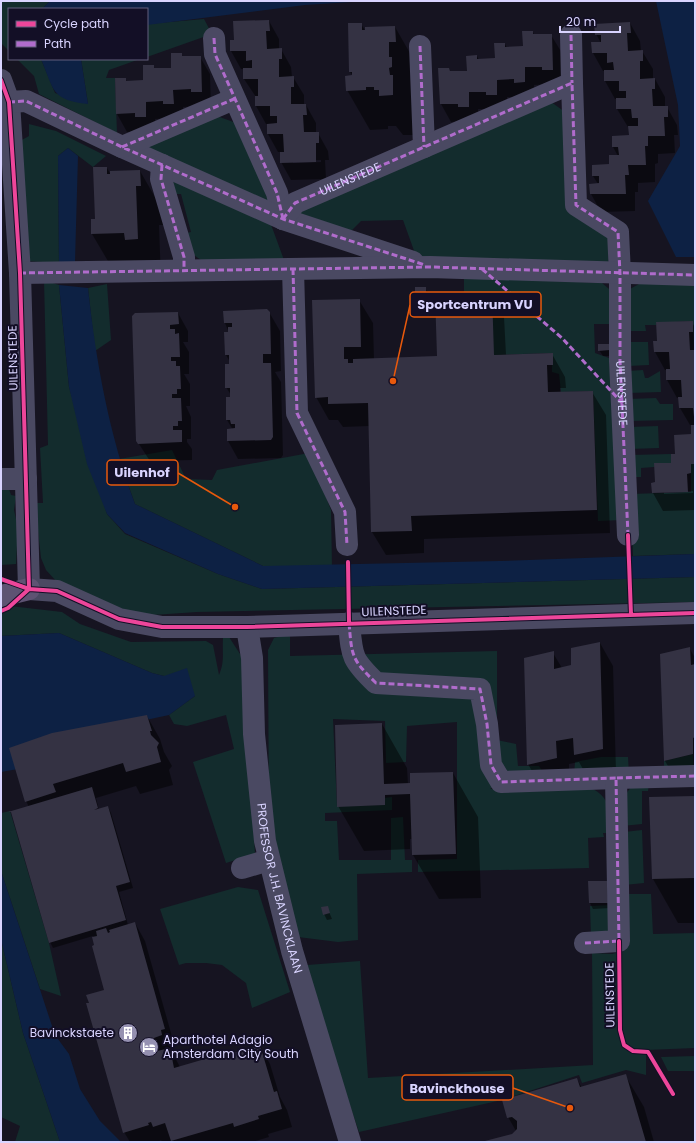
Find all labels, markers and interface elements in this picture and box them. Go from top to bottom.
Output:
legend [8,8,148,60]
scale bar [560,8,620,34]
text: 20 m [566,13,596,30]
text: Cycle path [44,15,109,32]
text: Path [44,35,71,52]
street label: UILENSTEDE [317,158,383,199]
callout: Sportcentrum VU [410,292,541,317]
text: Sportcentrum VU [417,295,533,314]
street label: UILENSTEDE [3,325,22,391]
street label: UILENSTEDE [612,360,632,426]
callout: Uilenhof [107,460,178,485]
text: Uilenhof [114,463,170,482]
street label: UILENSTEDE [361,601,427,620]
street label: PROFESSOR J.H. BAVINCKLAAN [253,802,307,975]
street label: UILENSTEDE [600,962,619,1028]
building icon: Bavinckstaete [117,1022,139,1044]
place label: Bavinckstaete [30,1024,114,1041]
place label: Aparthotel Adagio Amsterdam City South [163,1031,299,1062]
hotel icon: Aparthotel Adagio Amsterdam City South [138,1036,160,1058]
callout: Bavinckhouse [402,1075,513,1100]
text: Bavinckhouse [409,1079,505,1098]

